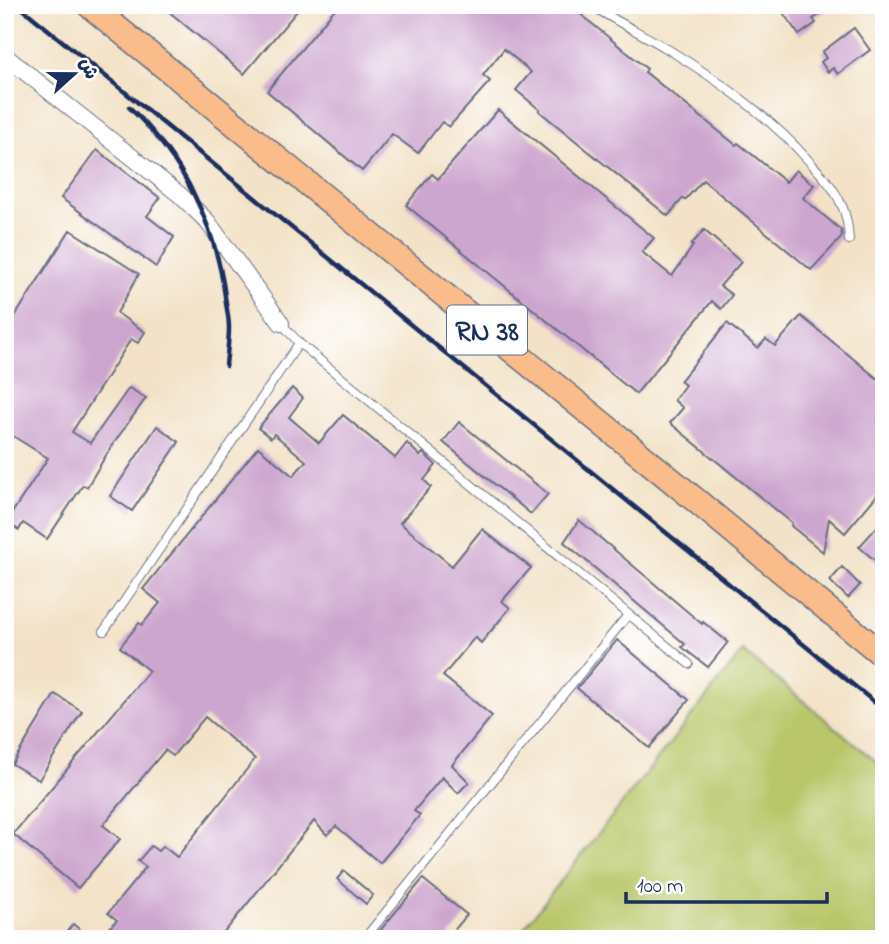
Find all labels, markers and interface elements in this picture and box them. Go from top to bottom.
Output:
north arrow [38,38,108,108]
text: ش [71,54,104,83]
road number: RN 38 [447,306,527,354]
scale bar [626,860,828,904]
text: 100 m [637,872,683,902]

